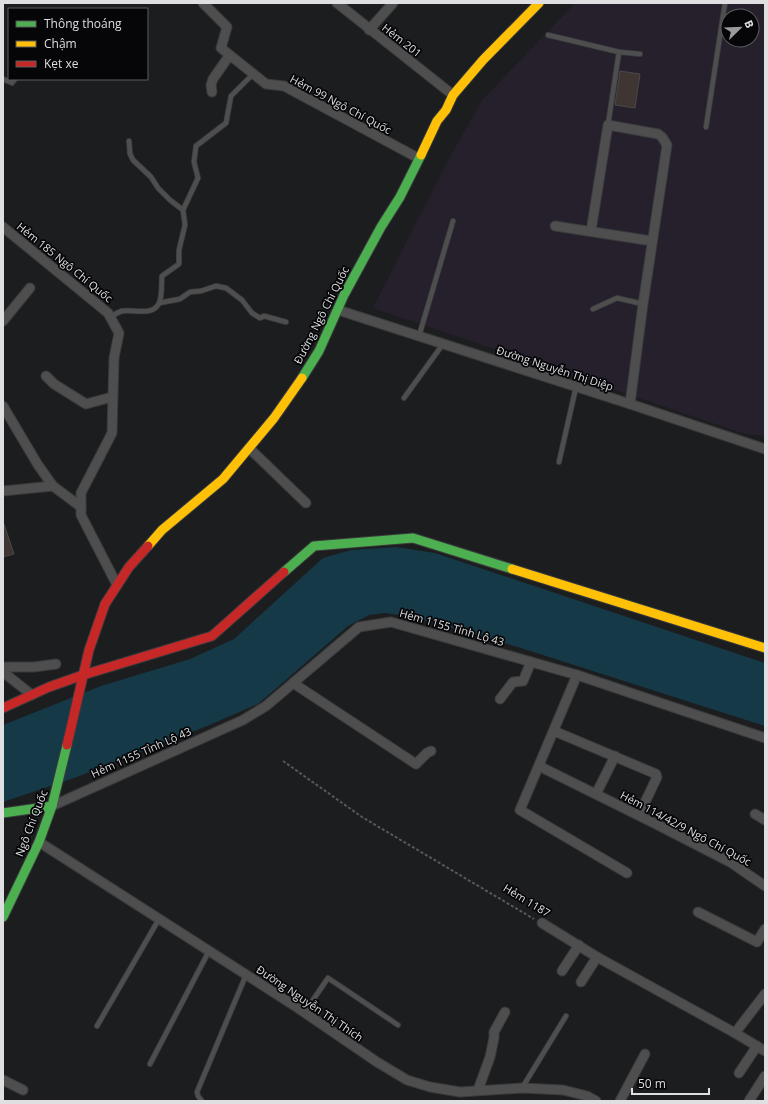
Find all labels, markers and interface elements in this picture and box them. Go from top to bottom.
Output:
legend [8,8,148,80]
north arrow [720,8,760,48]
text: Thông thoáng [44,15,122,32]
text: B [741,18,758,30]
street label: Hẻm 201 [379,20,425,60]
text: Chậm [44,35,77,52]
text: Kẹt xe [44,55,79,72]
street label: Hẻm 99 Ngô Chí Quốc [288,71,394,137]
street label: Hẻm 185 Ngô Chí Quốc [14,219,116,305]
street label: Đường Ngô Chí Quốc [290,264,352,366]
street label: Đường Nguyễn Thị Diệp [495,342,616,394]
street label: Hẻm 1155 Tỉnh Lộ 43 [398,605,506,649]
street label: Hẻm 1155 Tỉnh Lộ 43 [88,723,194,781]
street label: Hẻm 114/42/9 Ngô Chí Quốc [618,787,754,869]
street label: Ngô Chí Quốc [11,788,51,858]
street label: Hẻm 1187 [501,880,553,920]
street label: Đường Nguyễn Thị Thích [254,962,366,1044]
scale bar [632,1070,709,1096]
text: 50 m [638,1075,666,1092]

